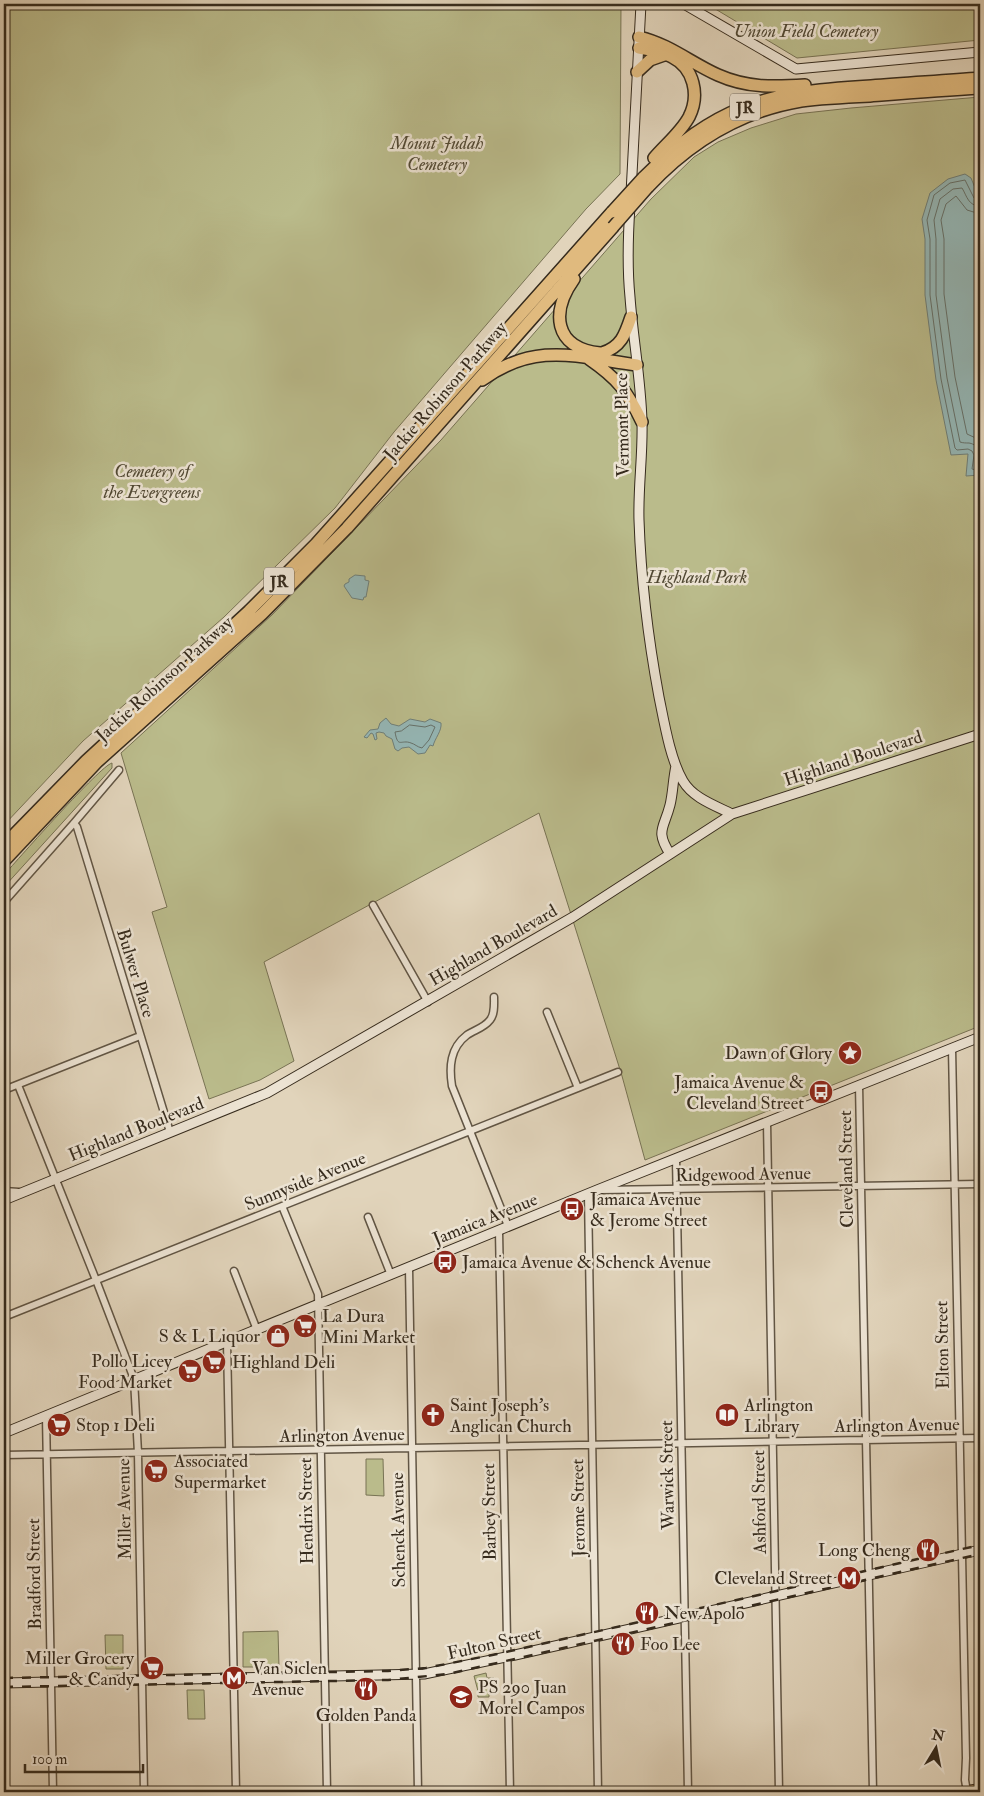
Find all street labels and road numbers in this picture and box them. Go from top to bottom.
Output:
road number: JR [730,94,760,120]
street label: Jackie Robinson Parkway [378,316,513,466]
street label: Vermont Place [610,372,635,477]
road number: JR [264,568,294,594]
street label: Jackie Robinson Parkway [90,611,239,748]
street label: Highland Boulevard [781,725,925,792]
street label: Highland Boulevard [425,899,562,991]
street label: Bulwer Place [111,926,160,1021]
street label: Highland Boulevard [65,1092,207,1167]
street label: Cleveland Street [834,1110,859,1228]
street label: Sunnyside Avenue [241,1147,370,1216]
street label: Ridgewood Avenue [675,1162,812,1187]
street label: Jamaica Avenue [429,1188,541,1251]
street label: Elton Street [930,1300,955,1389]
street label: Arlington Avenue [833,1413,960,1438]
street label: Warwick Street [655,1420,680,1531]
street label: Arlington Avenue [278,1423,405,1448]
street label: Ashford Street [747,1450,772,1555]
street label: Hendrix Street [294,1457,319,1565]
street label: Miller Avenue [112,1458,137,1560]
street label: Jerome Street [566,1458,591,1558]
street label: Barbey Street [477,1463,502,1561]
street label: Schenck Avenue [386,1472,411,1588]
street label: Bradford Street [22,1518,47,1630]
street label: Fulton Street [445,1621,543,1665]

